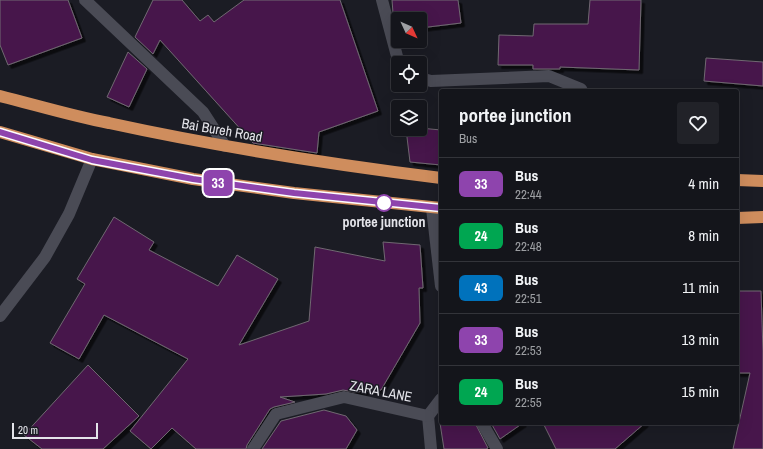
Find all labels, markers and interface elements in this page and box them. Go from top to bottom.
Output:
north arrow [391,12,427,48]
map controls [391,12,427,136]
button: locate [391,56,427,92]
button: layers [391,100,427,136]
text: portee junction [459,102,572,128]
button: heart [677,102,719,144]
street label: Bai Bureh Road [180,114,264,146]
text: Bus [459,130,477,147]
text: Bus [515,165,538,186]
line badge: 33 [200,170,236,196]
text: 4 min [688,173,719,194]
text: 33 [212,174,224,192]
text: 33 [475,175,487,193]
text: 22:44 [515,186,542,203]
marker: portee junction [375,194,393,212]
place label: portee junction [343,213,425,231]
text: Bus [515,217,538,238]
text: 8 min [688,225,719,246]
text: 24 [475,227,487,245]
text: 22:48 [515,238,542,255]
text: Bus [515,269,538,290]
text: 11 min [682,277,719,298]
text: 43 [475,279,487,297]
text: 22:51 [515,290,542,307]
text: Bus [515,321,538,342]
text: 13 min [681,329,719,350]
text: 33 [475,331,487,349]
text: 22:53 [515,342,542,359]
text: Bus [515,373,538,394]
street label: ZARA LANE [348,376,414,406]
text: 15 min [681,381,719,402]
text: 24 [475,383,487,401]
text: 22:55 [515,394,542,411]
scale bar [12,421,98,440]
text: 20 m [18,423,38,437]

